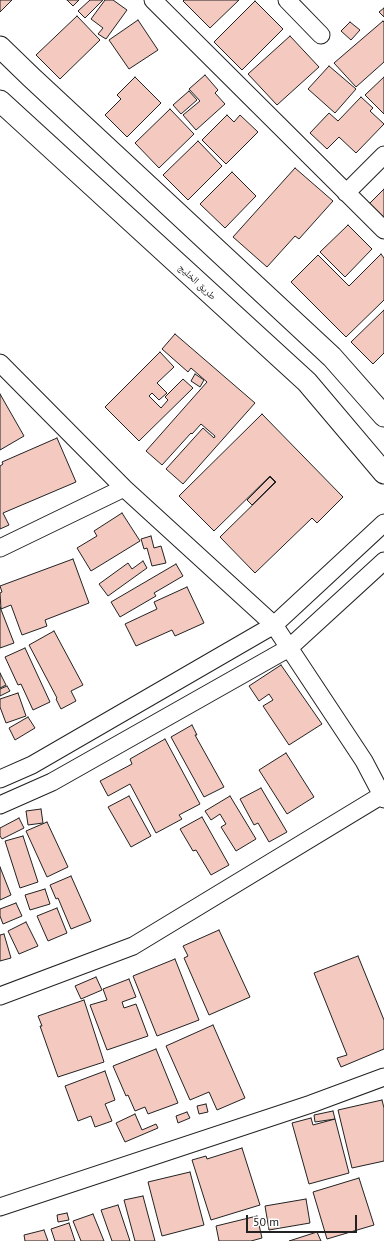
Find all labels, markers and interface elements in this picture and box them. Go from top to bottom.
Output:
street label: طريق الخليج [176,262,218,302]
scale bar [248,1207,359,1233]
text: 50 m [253,1214,279,1229]

